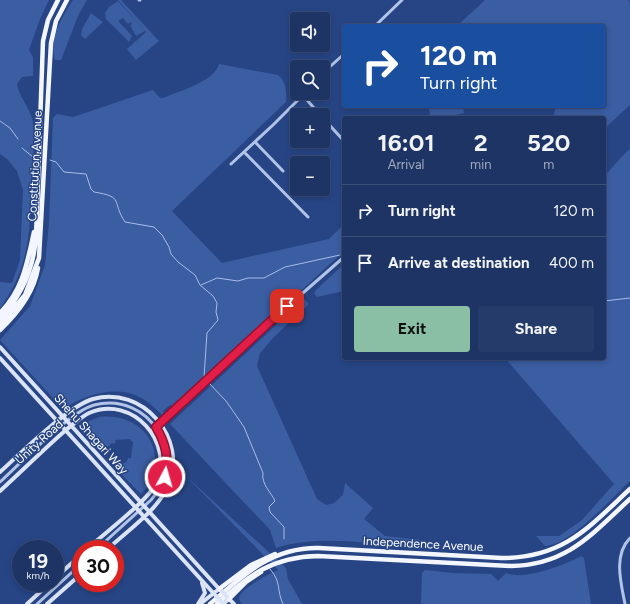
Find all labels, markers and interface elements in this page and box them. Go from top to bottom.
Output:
map controls [290,12,330,196]
button: sound [290,12,330,52]
text: 120 m [420,38,497,72]
icon: right [354,40,406,92]
button: search [290,60,330,100]
text: Turn right [420,72,497,94]
button: + [290,108,330,148]
street label: Constitution Avenue [25,110,45,222]
text: 16:01 [378,128,435,157]
text: 2 [474,128,488,157]
text: 520 [527,128,570,157]
button: − [290,156,330,196]
text: Arrival [388,157,424,172]
text: min [470,157,491,172]
text: m [543,157,554,172]
icon: right [354,200,376,222]
text: Turn right [388,202,456,220]
text: 120 m [553,202,594,220]
icon: arrive [354,252,376,274]
text: Arrive at destination [388,254,529,272]
text: 400 m [549,254,594,272]
pin [270,289,304,323]
icon: arrive [276,295,298,317]
button: Exit [354,306,470,352]
button: Share [478,306,594,352]
street label: Shehu Shagari Way [51,391,131,478]
street label: Unity Road [12,417,66,467]
position arrow [144,456,186,498]
street label: Independence Avenue [362,534,484,554]
speed limit sign: 30 [72,540,124,592]
text: 19 [28,549,48,573]
text: km/h [27,569,49,582]

